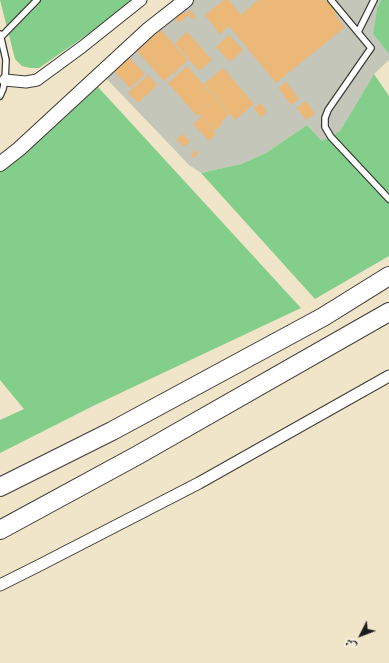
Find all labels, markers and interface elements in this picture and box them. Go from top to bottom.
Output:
north arrow [341,615,381,655]
text: ش [344,636,359,651]

